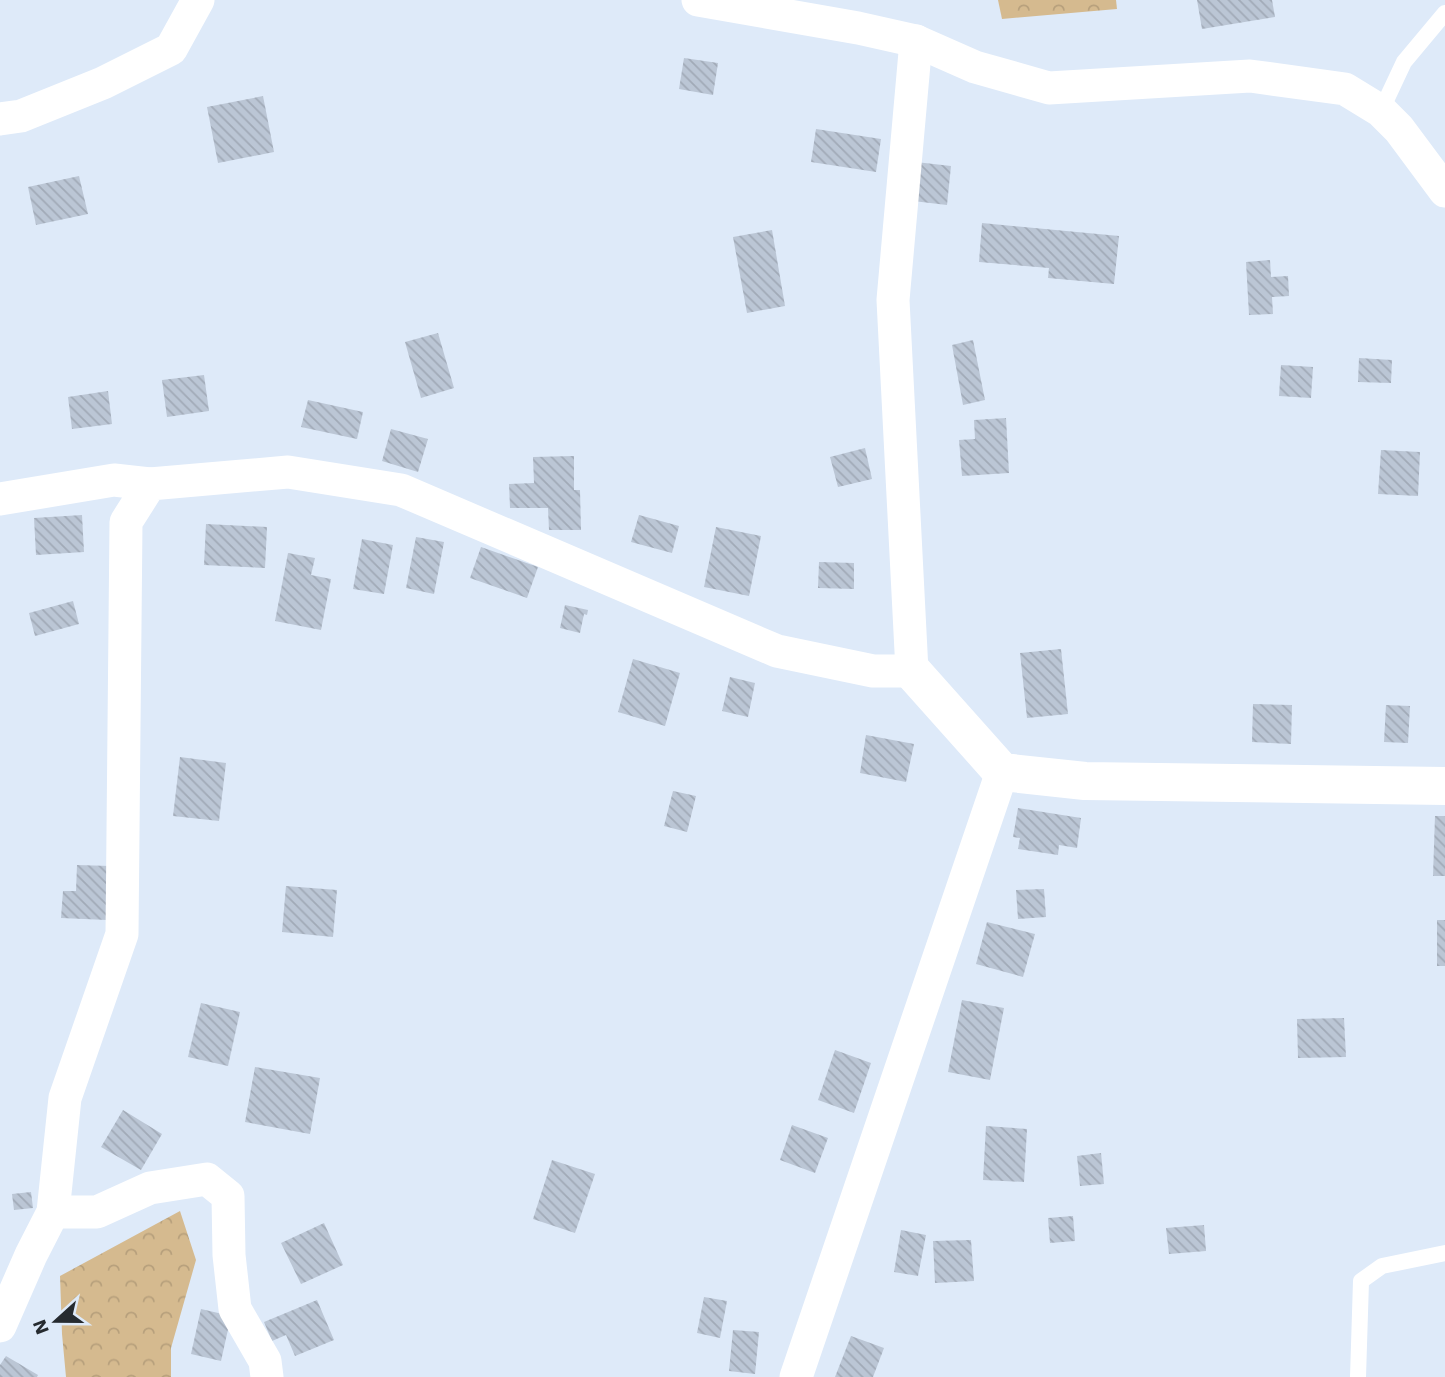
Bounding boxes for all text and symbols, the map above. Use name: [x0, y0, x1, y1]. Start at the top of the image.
north arrow: [21, 1286, 91, 1356]
text: N: [27, 1316, 54, 1338]

